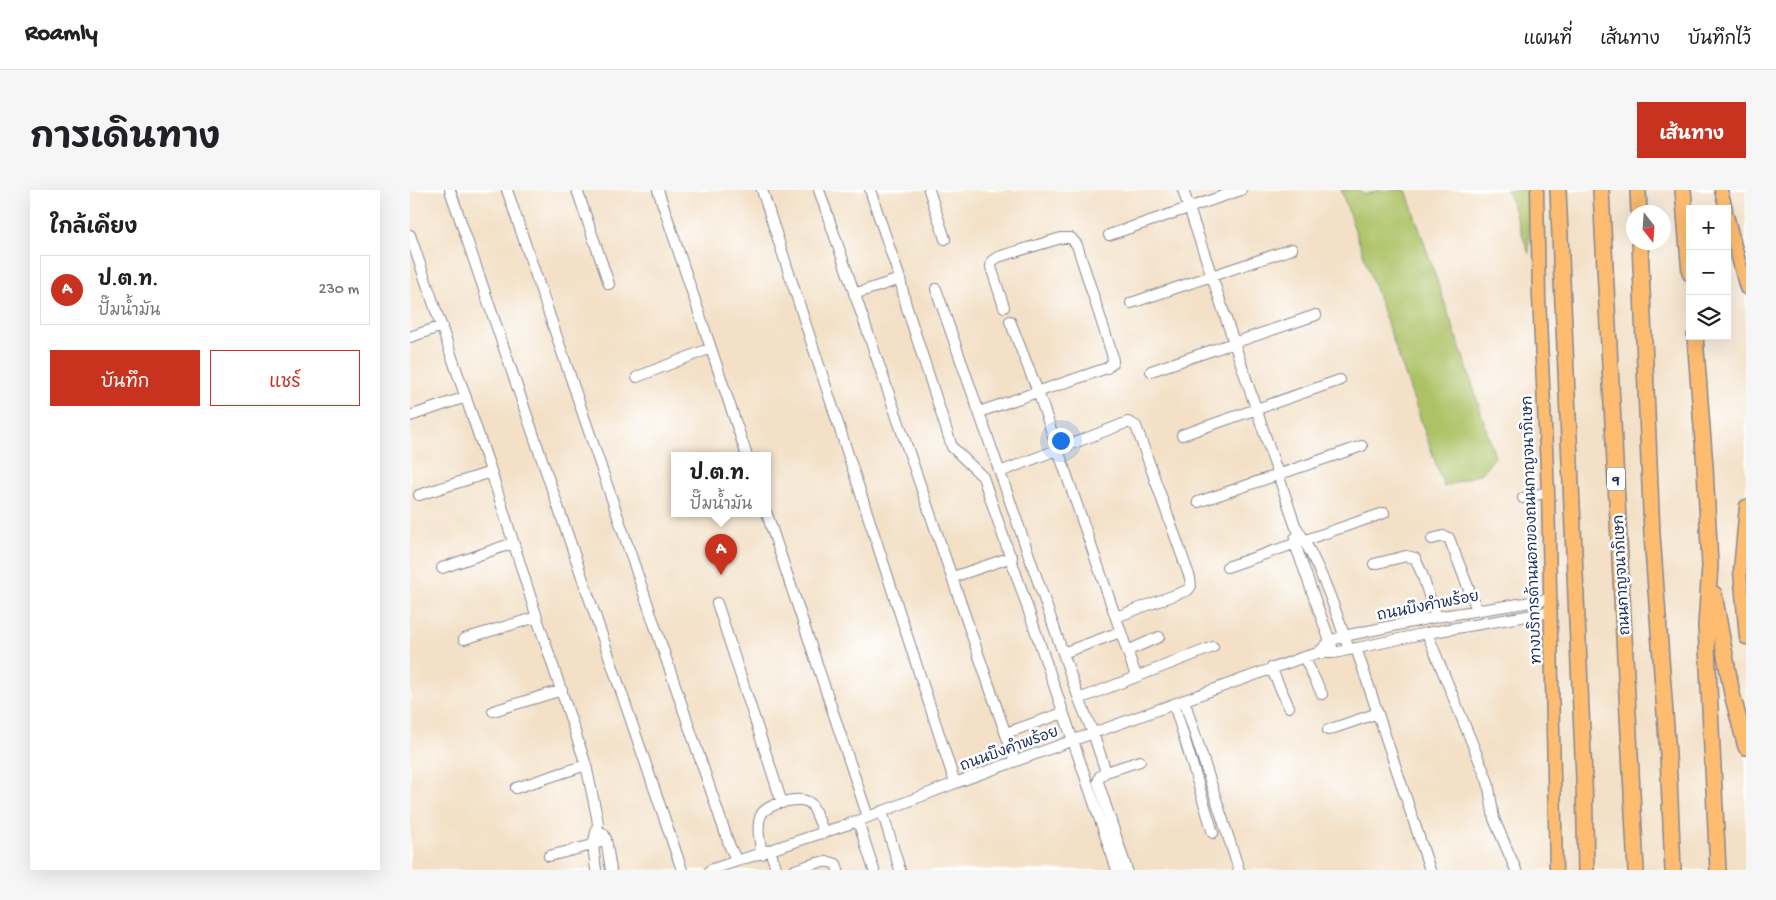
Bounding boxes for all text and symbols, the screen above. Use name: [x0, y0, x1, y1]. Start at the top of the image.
text: Roamly: [25, 20, 98, 49]
text: แผนที่: [1524, 30, 1572, 51]
text: เส้นทาง: [1600, 30, 1660, 51]
text: บันทึกไว้: [1688, 30, 1751, 51]
button: เส้นทาง: [1637, 102, 1746, 158]
text: การเดินทาง: [30, 120, 220, 161]
north arrow: [1626, 205, 1671, 250]
map controls: [1686, 205, 1731, 340]
button: +: [1686, 205, 1731, 250]
text: ใกล้เคียง: [50, 217, 137, 242]
button: −: [1686, 250, 1731, 295]
text: ป.ต.ท.: [98, 270, 158, 293]
text: A: [62, 281, 72, 300]
text: 230 m: [319, 281, 359, 300]
button: layers: [1686, 295, 1731, 340]
text: ปั๊มน้ำมัน: [98, 303, 160, 322]
button: บันทึก: [50, 350, 200, 406]
button: แชร์: [210, 350, 360, 406]
street label: ทางบริการด้านนอกของถนนกาญจนาภิเษก: [1516, 395, 1547, 665]
your location: [1048, 428, 1074, 454]
popup: [671, 452, 771, 517]
text: ป.ต.ท.: [690, 464, 750, 487]
road number: 9: [1607, 468, 1625, 490]
text: ปั๊มน้ำมัน: [690, 497, 752, 516]
street label: ถนนกาญจนาภิเษก: [1609, 514, 1635, 636]
pin: A: [705, 534, 737, 575]
street label: ถนนบึงคำพร้อย: [1375, 585, 1481, 626]
street label: ถนนบึงคำพร้อย: [957, 721, 1061, 776]

